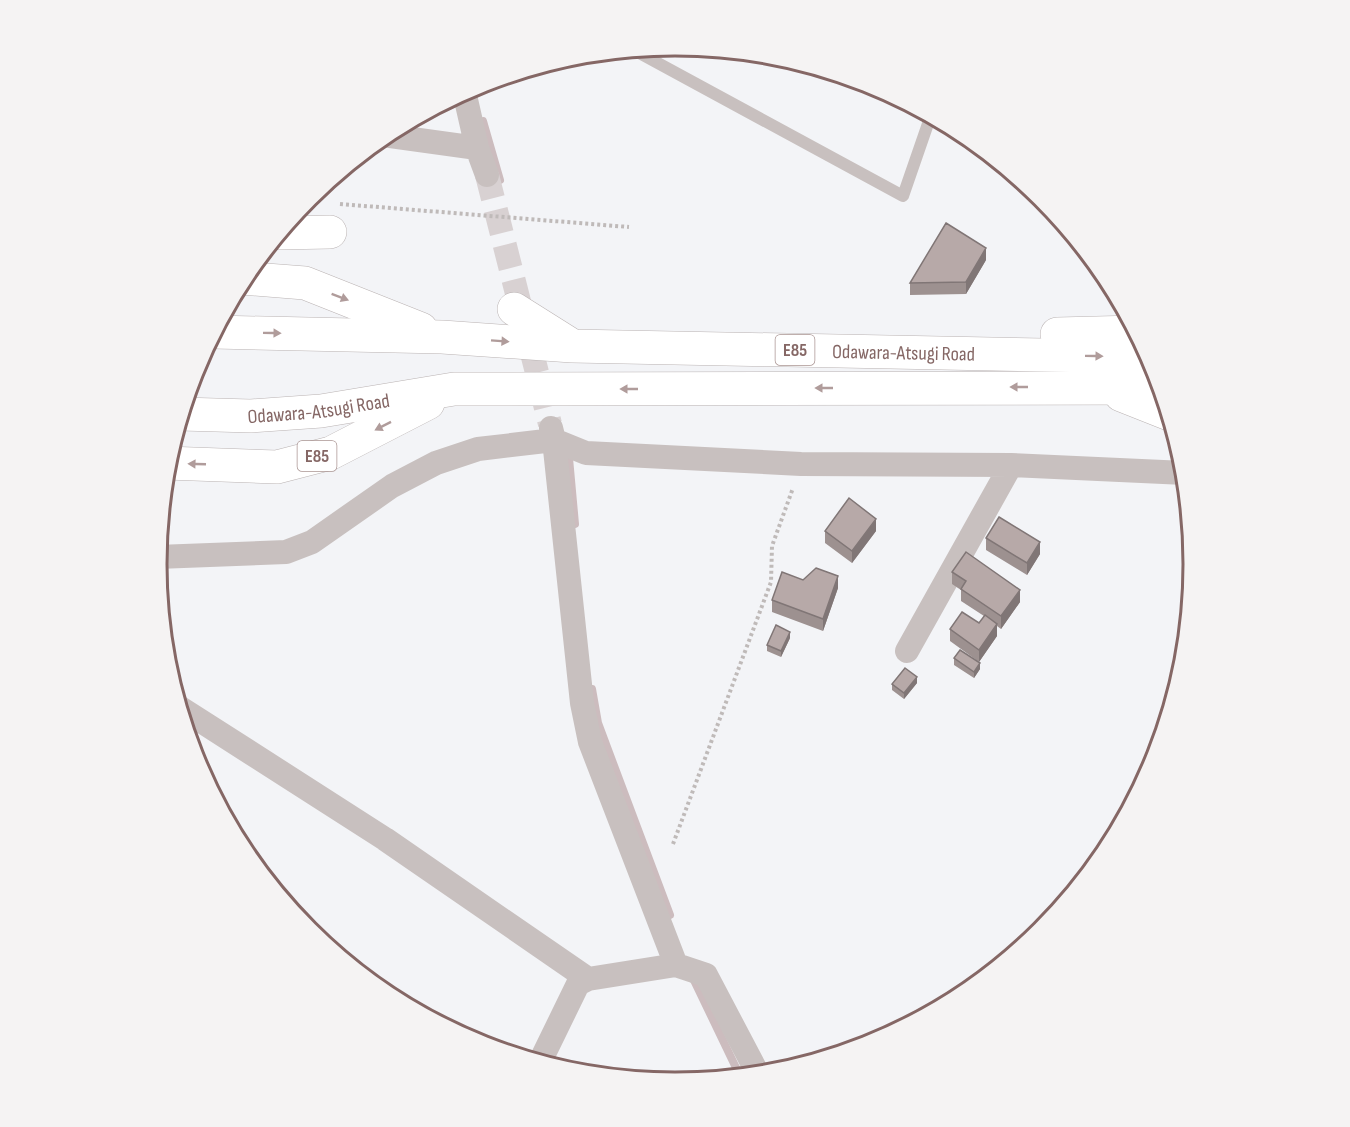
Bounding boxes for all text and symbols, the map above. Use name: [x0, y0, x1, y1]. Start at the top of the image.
one-way arrow: [331, 293, 349, 302]
one-way arrow: [263, 328, 282, 338]
road number: E85: [776, 335, 814, 365]
one-way arrow: [490, 336, 509, 346]
street label: Odawara-Atsugi Road: [832, 340, 975, 367]
one-way arrow: [1084, 351, 1103, 361]
one-way arrow: [1009, 382, 1028, 392]
one-way arrow: [814, 383, 833, 393]
one-way arrow: [619, 384, 638, 394]
street label: Odawara-Atsugi Road: [247, 389, 391, 429]
one-way arrow: [375, 421, 392, 431]
road number: E85: [298, 441, 336, 471]
one-way arrow: [187, 459, 206, 469]

